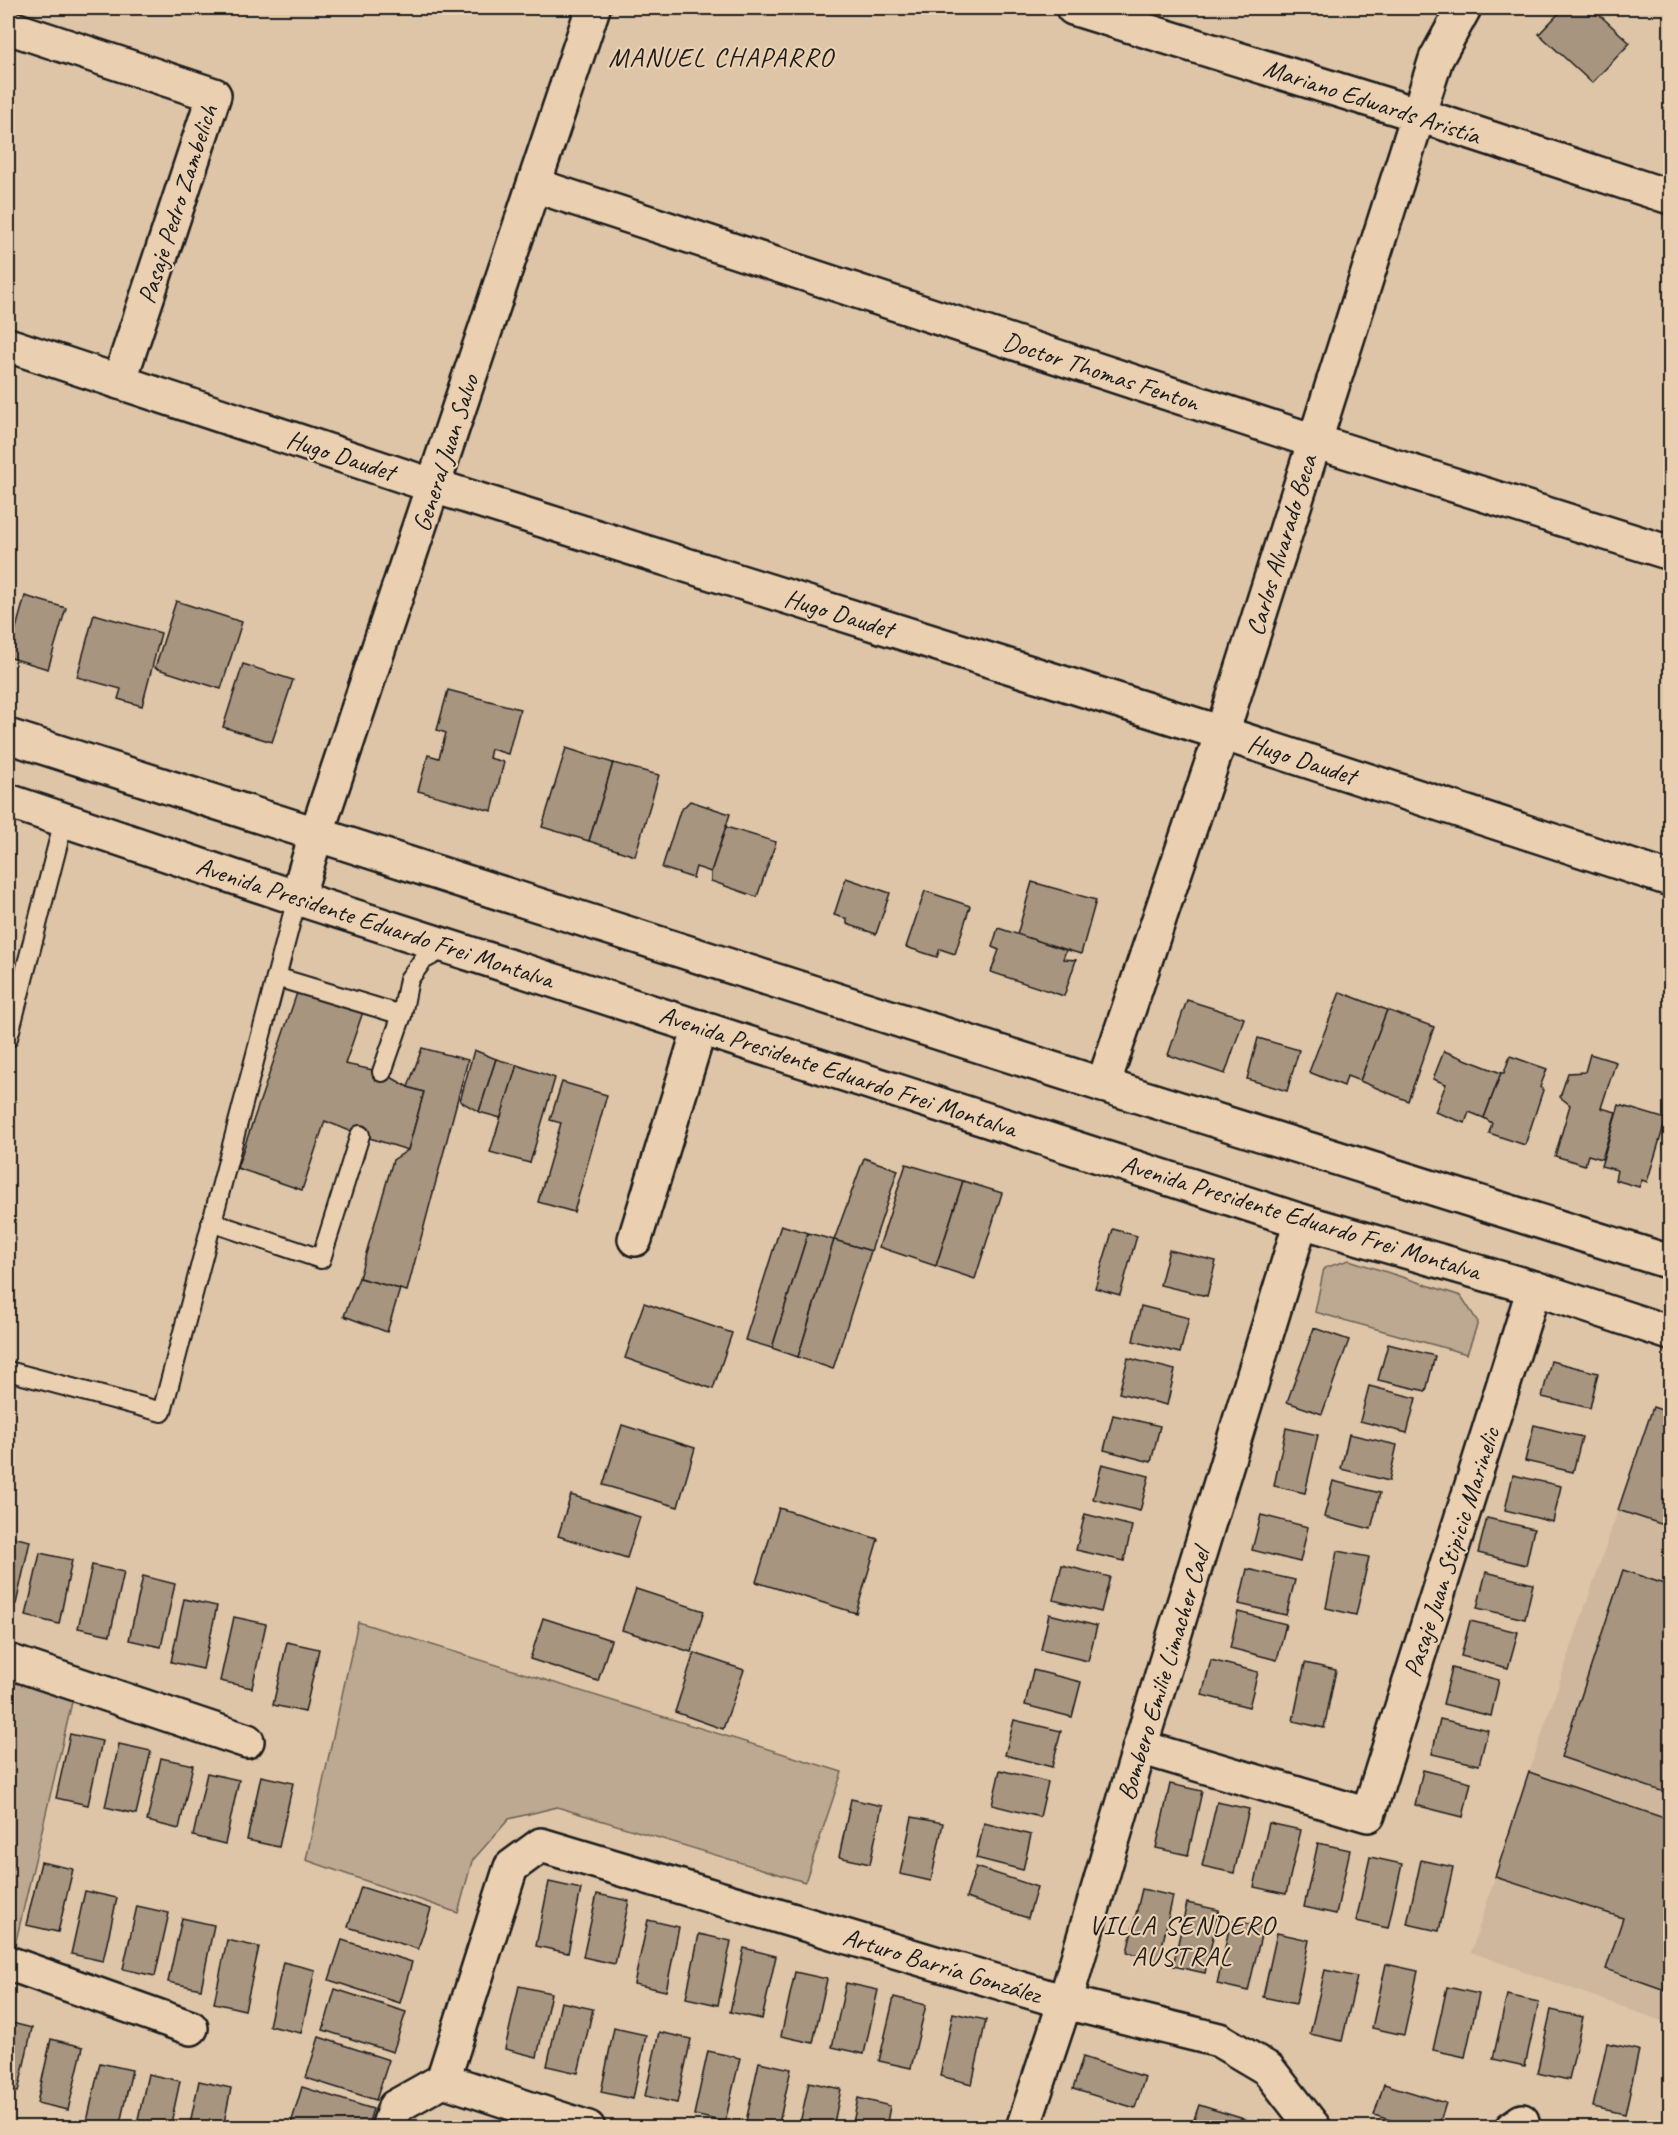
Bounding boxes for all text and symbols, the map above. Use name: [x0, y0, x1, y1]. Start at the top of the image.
district label: MANUEL CHAPARRO: [608, 40, 835, 74]
street label: Mariano Edwards Aristía: [1259, 51, 1486, 153]
street label: Pasaje Pedro Zambelich: [130, 99, 226, 308]
street label: Doctor Thomas Fenton: [999, 324, 1204, 419]
street label: General Juan Salvo: [405, 369, 487, 536]
street label: Hugo Daudet: [283, 423, 402, 489]
street label: Carlos Alvarado Beca: [1238, 449, 1325, 640]
street label: Hugo Daudet: [781, 581, 900, 647]
street label: Hugo Daudet: [1244, 727, 1363, 793]
street label: Avenida Presidente Eduardo Frei Montalva: [192, 849, 560, 997]
street label: Avenida Presidente Eduardo Frei Montalva: [655, 998, 1023, 1146]
street label: Avenida Presidente Eduardo Frei Montalva: [1117, 1147, 1486, 1289]
street label: Pasaje Juan Stipicic Marinelic: [1396, 1422, 1508, 1681]
street label: Bombero Emilie Limacher Cael: [1109, 1540, 1219, 1804]
district label: VILLA SENDERO AUSTRAL: [1088, 1908, 1277, 1973]
street label: Arturo Barría González: [839, 1920, 1047, 2012]

